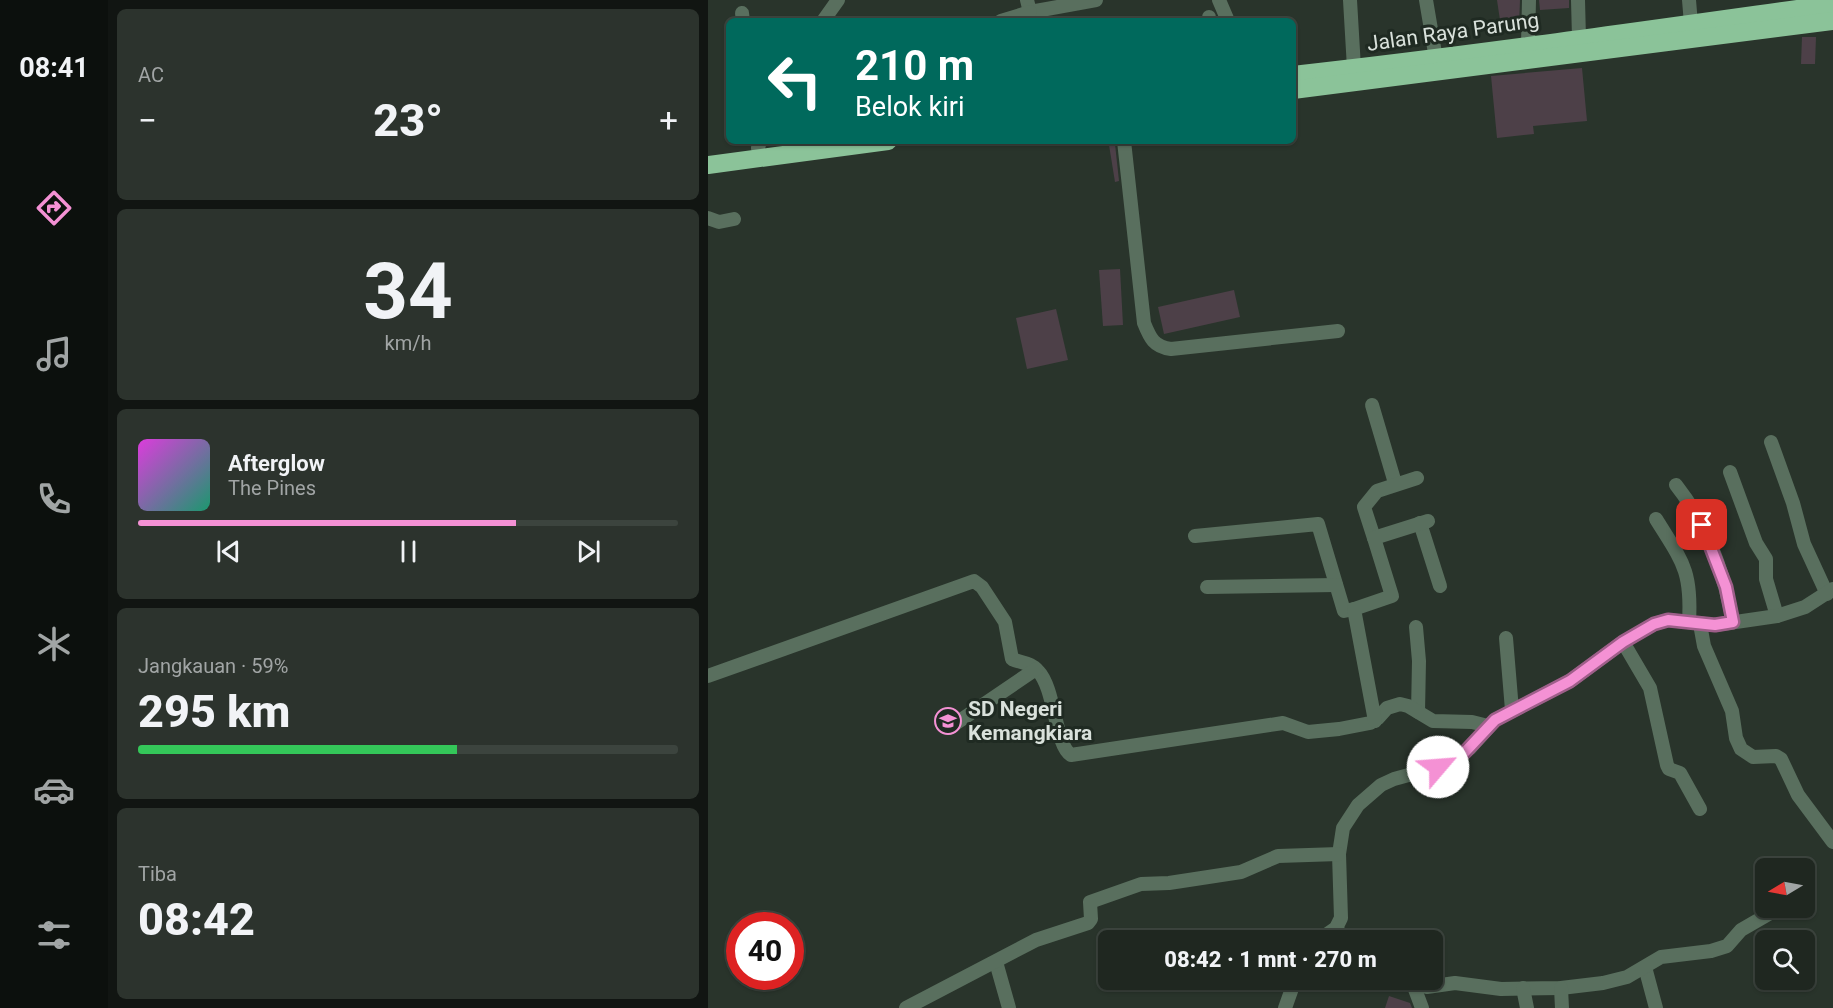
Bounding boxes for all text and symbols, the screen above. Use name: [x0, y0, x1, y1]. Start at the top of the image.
street label: Jalan Raya Parung: [1365, 8, 1541, 56]
text: 210 m: [855, 41, 974, 90]
icon: left: [756, 42, 834, 120]
text: 08:41: [19, 52, 89, 84]
text: AC: [138, 63, 164, 87]
text: Belok kiri: [855, 91, 964, 123]
text: 23°: [373, 94, 443, 147]
text: −: [138, 101, 157, 140]
text: +: [659, 101, 678, 140]
icon: directions: [33, 187, 75, 229]
text: 34: [363, 246, 453, 337]
text: km/h: [385, 331, 431, 355]
icon: music: [33, 333, 75, 375]
text: Afterglow: [228, 451, 325, 476]
text: The Pines: [228, 476, 316, 500]
icon: phone: [33, 478, 75, 520]
pin: [1676, 499, 1727, 550]
icon: arrive: [1685, 508, 1718, 541]
icon: previous: [212, 535, 245, 568]
icon: pause: [392, 535, 425, 568]
icon: next: [572, 535, 605, 568]
icon: climate: [33, 623, 75, 665]
text: Jangkauan · 59%: [138, 654, 288, 678]
text: 295 km: [138, 685, 290, 738]
place label: SD Negeri Kemangkiara: [968, 697, 1092, 745]
school or university icon: SD Negeri Kemangkiara: [933, 706, 963, 736]
position arrow: [1406, 735, 1470, 799]
icon: car: [33, 769, 75, 811]
north arrow: [1755, 858, 1815, 918]
map controls: [1755, 858, 1815, 990]
text: Tiba: [138, 862, 177, 886]
text: 08:42: [138, 893, 255, 946]
speed limit sign: 40: [726, 912, 804, 990]
icon: filters: [33, 914, 75, 956]
button: search: [1755, 930, 1815, 990]
text: 08:42 · 1 mnt · 270 m: [1164, 947, 1377, 972]

